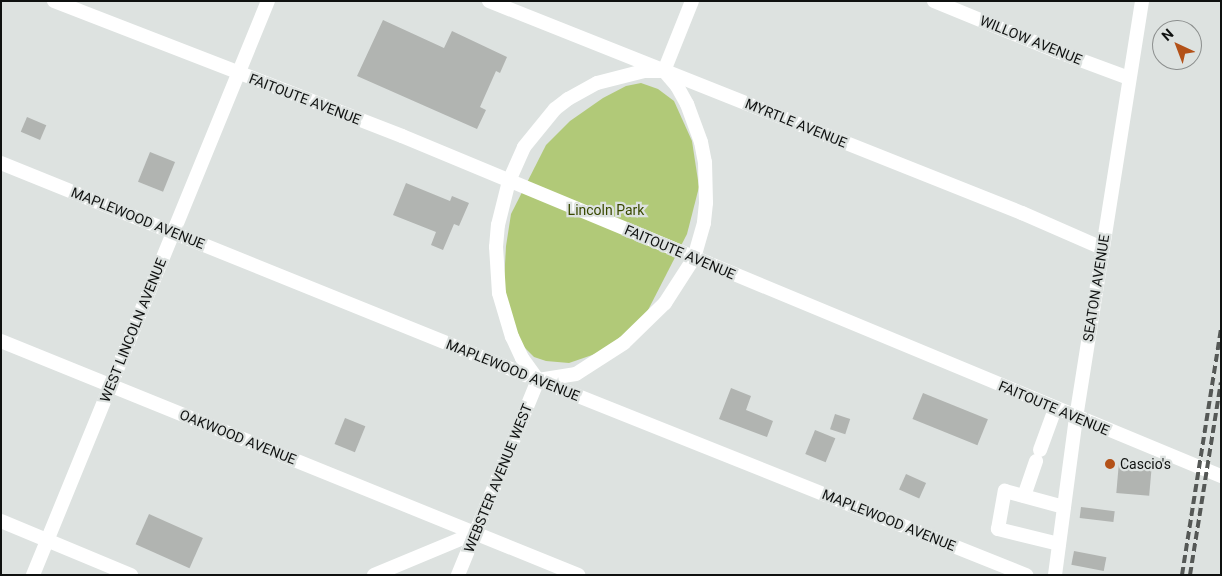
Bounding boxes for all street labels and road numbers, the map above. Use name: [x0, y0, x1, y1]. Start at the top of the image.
street label: WILLOW AVENUE: [977, 12, 1085, 68]
street label: FAITOUTE AVENUE: [247, 70, 363, 128]
street label: MYRTLE AVENUE: [743, 95, 849, 151]
street label: MAPLEWOOD AVENUE: [69, 184, 207, 252]
street label: FAITOUTE AVENUE: [622, 221, 738, 283]
street label: SEATON AVENUE: [1079, 233, 1113, 343]
street label: WEST LINCOLN AVENUE: [96, 255, 170, 405]
street label: MAPLEWOOD AVENUE: [444, 336, 582, 404]
street label: FAITOUTE AVENUE: [996, 377, 1112, 439]
street label: WEBSTER AVENUE WEST: [460, 401, 536, 555]
street label: OAKWOOD AVENUE: [177, 406, 299, 468]
street label: MAPLEWOOD AVENUE: [820, 486, 958, 554]

